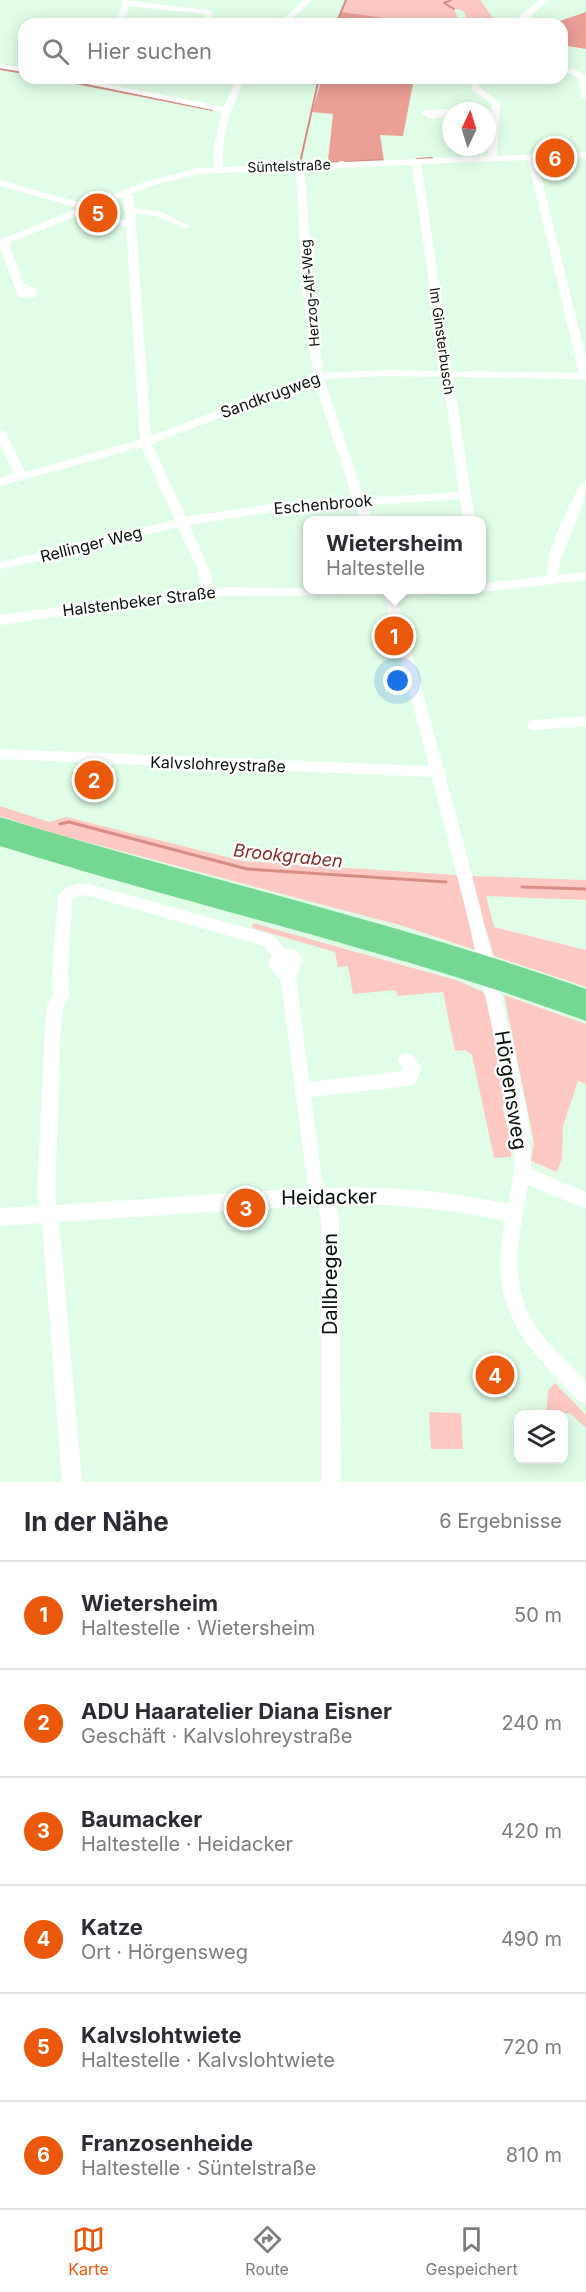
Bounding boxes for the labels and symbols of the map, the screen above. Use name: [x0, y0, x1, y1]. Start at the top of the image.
north arrow: [442, 102, 496, 156]
pin: 6: [536, 136, 574, 180]
street label: Süntelstraße: [247, 156, 331, 175]
pin: 5: [78, 190, 118, 236]
street label: Herzog-Alf-Weg: [296, 239, 323, 347]
street label: Im Ginsterbusch: [427, 286, 458, 396]
street label: Sandkrugweg: [217, 368, 323, 422]
street label: Eschenbrook: [273, 490, 373, 518]
street label: Rellinger Weg: [38, 522, 144, 566]
street label: Halstenbeker Straße: [61, 582, 217, 620]
pin: 1: [374, 614, 414, 658]
your location: [383, 666, 412, 695]
street label: Kalvslohreystraße: [150, 752, 286, 776]
pin: 2: [74, 758, 113, 802]
water label: Brookgraben: [232, 839, 344, 872]
street label: Hörgensweg: [490, 1029, 532, 1151]
street label: Heidacker: [281, 1184, 378, 1210]
pin: 3: [226, 1186, 266, 1230]
street label: Dallbregen: [318, 1233, 342, 1335]
pin: 4: [476, 1352, 514, 1398]

